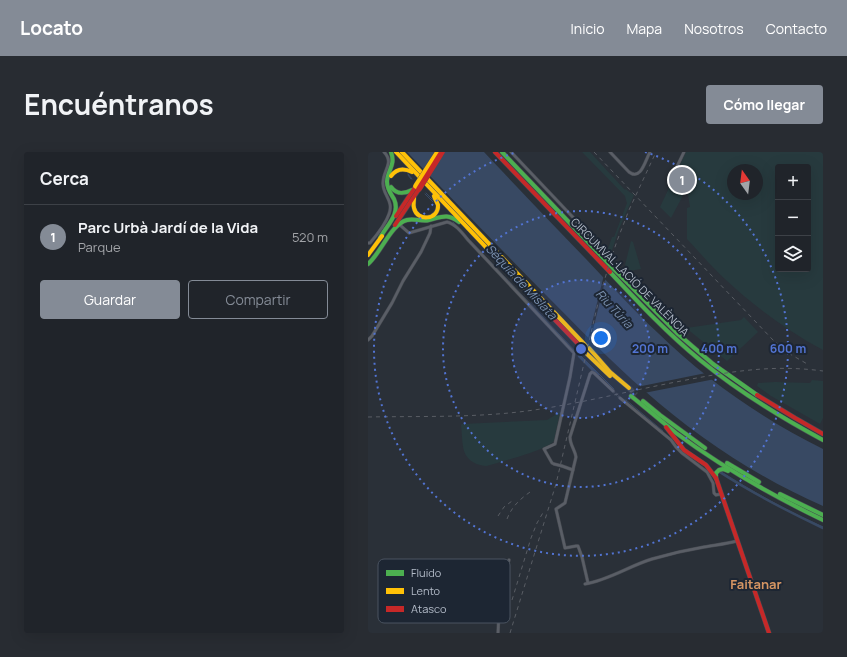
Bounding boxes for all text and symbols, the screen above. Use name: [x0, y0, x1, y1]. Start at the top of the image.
text: Locato: [20, 15, 83, 41]
text: Inicio: [571, 19, 605, 38]
text: Mapa: [627, 19, 662, 38]
text: Nosotros: [684, 19, 744, 38]
text: Contacto: [766, 19, 827, 38]
text: Encuéntranos: [24, 85, 214, 123]
button: Cómo llegar: [706, 85, 823, 124]
north arrow: [727, 164, 763, 200]
map controls: [775, 164, 811, 272]
button: +: [775, 164, 811, 200]
pin: 1: [669, 165, 695, 195]
text: Cerca: [40, 167, 89, 190]
button: −: [775, 200, 811, 236]
street label: CIRCUMVAL·LACIÓ DE VALÈNCIA: [568, 214, 693, 339]
text: Parc Urbà Jardí de la Vida: [78, 217, 258, 238]
text: 1: [50, 228, 56, 246]
text: 520 m: [292, 228, 328, 246]
button: layers: [775, 236, 811, 272]
text: Parque: [78, 238, 120, 256]
water label: Séquia de Mislata: [482, 240, 562, 324]
button: Guardar: [40, 280, 180, 319]
button: Compartir: [188, 280, 328, 319]
water label: Riu Túria: [592, 286, 638, 333]
your location: [591, 328, 611, 348]
text: 200 m: [632, 340, 668, 357]
text: 400 m: [701, 340, 737, 357]
text: 600 m: [770, 340, 806, 357]
centre of rings: [574, 342, 588, 356]
legend: [378, 559, 510, 623]
text: Fluido: [411, 565, 442, 580]
district label: Faitanar: [730, 575, 782, 593]
text: Lento: [411, 583, 441, 598]
text: Atasco: [411, 601, 447, 616]

